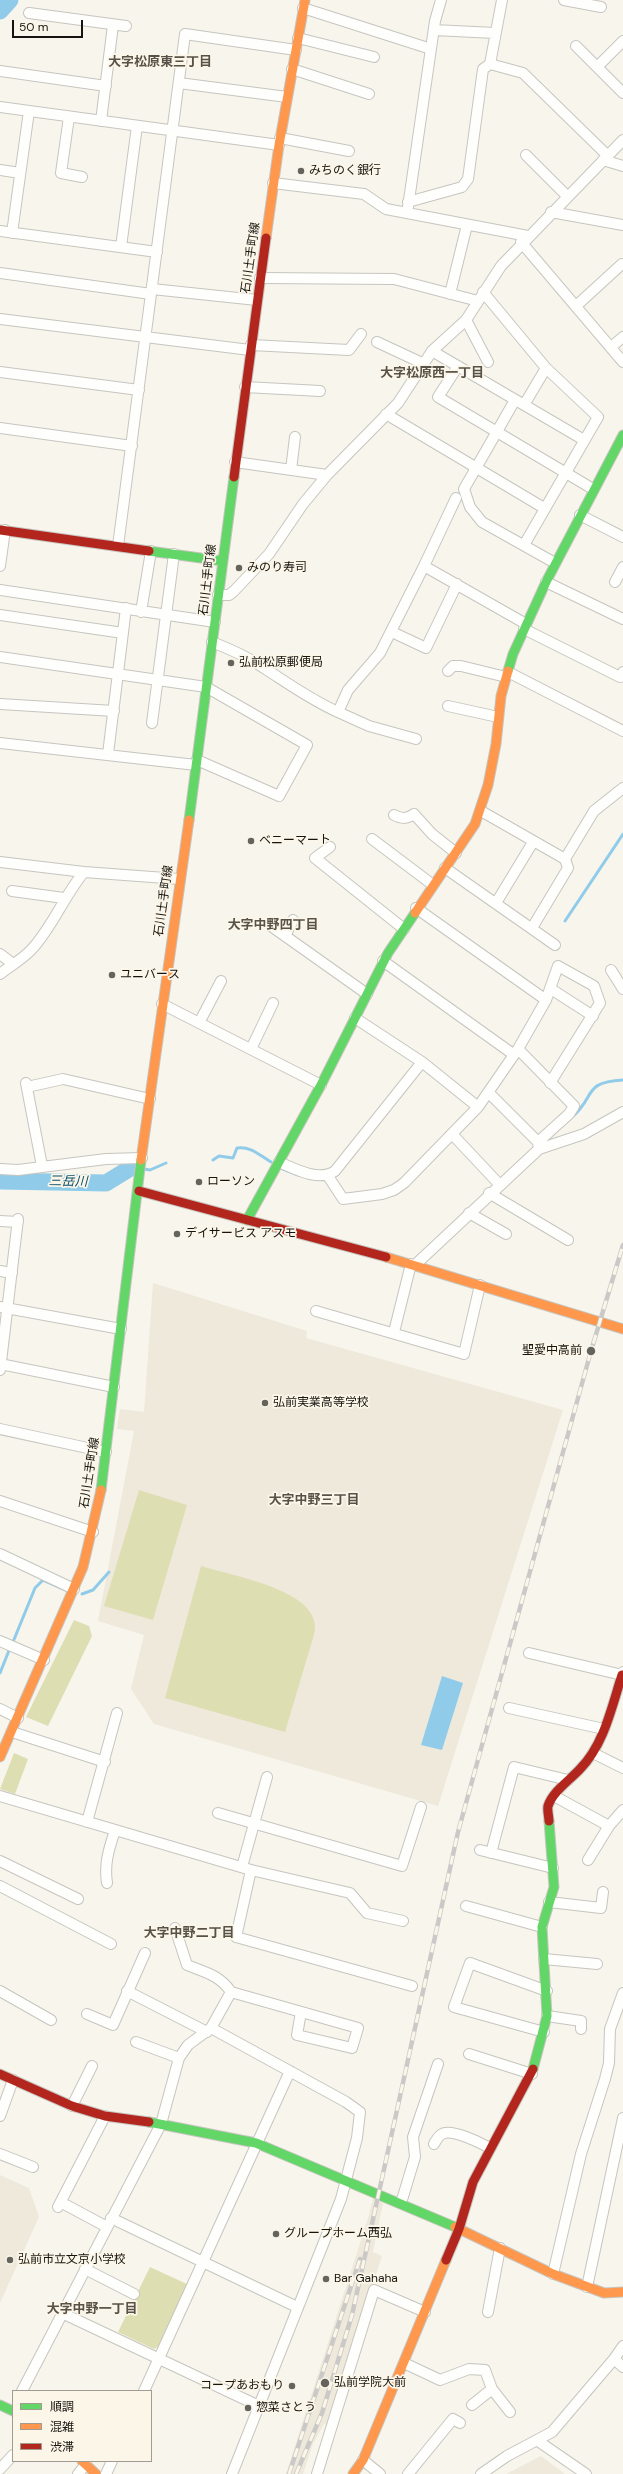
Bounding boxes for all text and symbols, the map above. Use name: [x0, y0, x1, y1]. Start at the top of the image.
scale bar: [14, 12, 85, 38]
text: 50 m: [19, 19, 48, 35]
district label: 大字松原東三丁目: [108, 55, 212, 71]
place label: みちのく銀行: [309, 164, 381, 178]
marker: みちのく銀行: [296, 166, 306, 176]
street label: 石川土手町線: [239, 221, 263, 295]
district label: 大字松原西一丁目: [380, 366, 484, 382]
street label: 石川土手町線: [196, 543, 220, 617]
place label: みのり寿司: [247, 561, 307, 575]
marker: みのり寿司: [234, 563, 244, 573]
place label: 弘前松原郵便局: [239, 656, 323, 670]
marker: 弘前松原郵便局: [226, 658, 236, 668]
place label: ベニーマート: [259, 834, 331, 848]
marker: ベニーマート: [246, 836, 256, 846]
street label: 石川土手町線: [152, 864, 176, 938]
district label: 大字中野四丁目: [228, 918, 318, 934]
place label: ユニバース: [120, 968, 180, 982]
marker: ユニバース: [107, 970, 117, 980]
water label: 三岳川: [48, 1174, 88, 1190]
place label: ローソン: [207, 1175, 255, 1189]
marker: ローソン: [194, 1177, 204, 1187]
place label: デイサービス アスモ: [185, 1227, 296, 1241]
marker: デイサービス アスモ: [172, 1229, 182, 1239]
place label: 聖愛中高前: [522, 1344, 582, 1358]
marker: 聖愛中高前: [585, 1345, 597, 1357]
place label: 弘前実業高等学校: [273, 1396, 369, 1410]
marker: 弘前実業高等学校: [260, 1398, 270, 1408]
street label: 石川土手町線: [77, 1436, 103, 1510]
district label: 大字中野三丁目: [269, 1493, 359, 1509]
district label: 大字中野二丁目: [144, 1926, 234, 1942]
place label: グループホーム西弘: [284, 2227, 392, 2241]
marker: グループホーム西弘: [271, 2229, 281, 2239]
place label: 弘前市立文京小学校: [18, 2253, 126, 2267]
marker: 弘前市立文京小学校: [5, 2255, 15, 2265]
place label: Bar Gahaha: [334, 2272, 398, 2286]
marker: Bar Gahaha: [321, 2274, 331, 2284]
district label: 大字中野一丁目: [47, 2302, 137, 2318]
place label: 弘前学院大前: [334, 2376, 406, 2390]
marker: 弘前学院大前: [319, 2377, 331, 2389]
place label: コープあおもり: [200, 2379, 284, 2393]
marker: コープあおもり: [287, 2381, 297, 2391]
legend: [12, 2390, 152, 2462]
text: 順調: [50, 2399, 74, 2415]
place label: 惣菜さとう: [256, 2401, 316, 2415]
marker: 惣菜さとう: [243, 2403, 253, 2413]
text: 混雑: [50, 2419, 74, 2435]
text: 渋滞: [50, 2439, 74, 2455]

